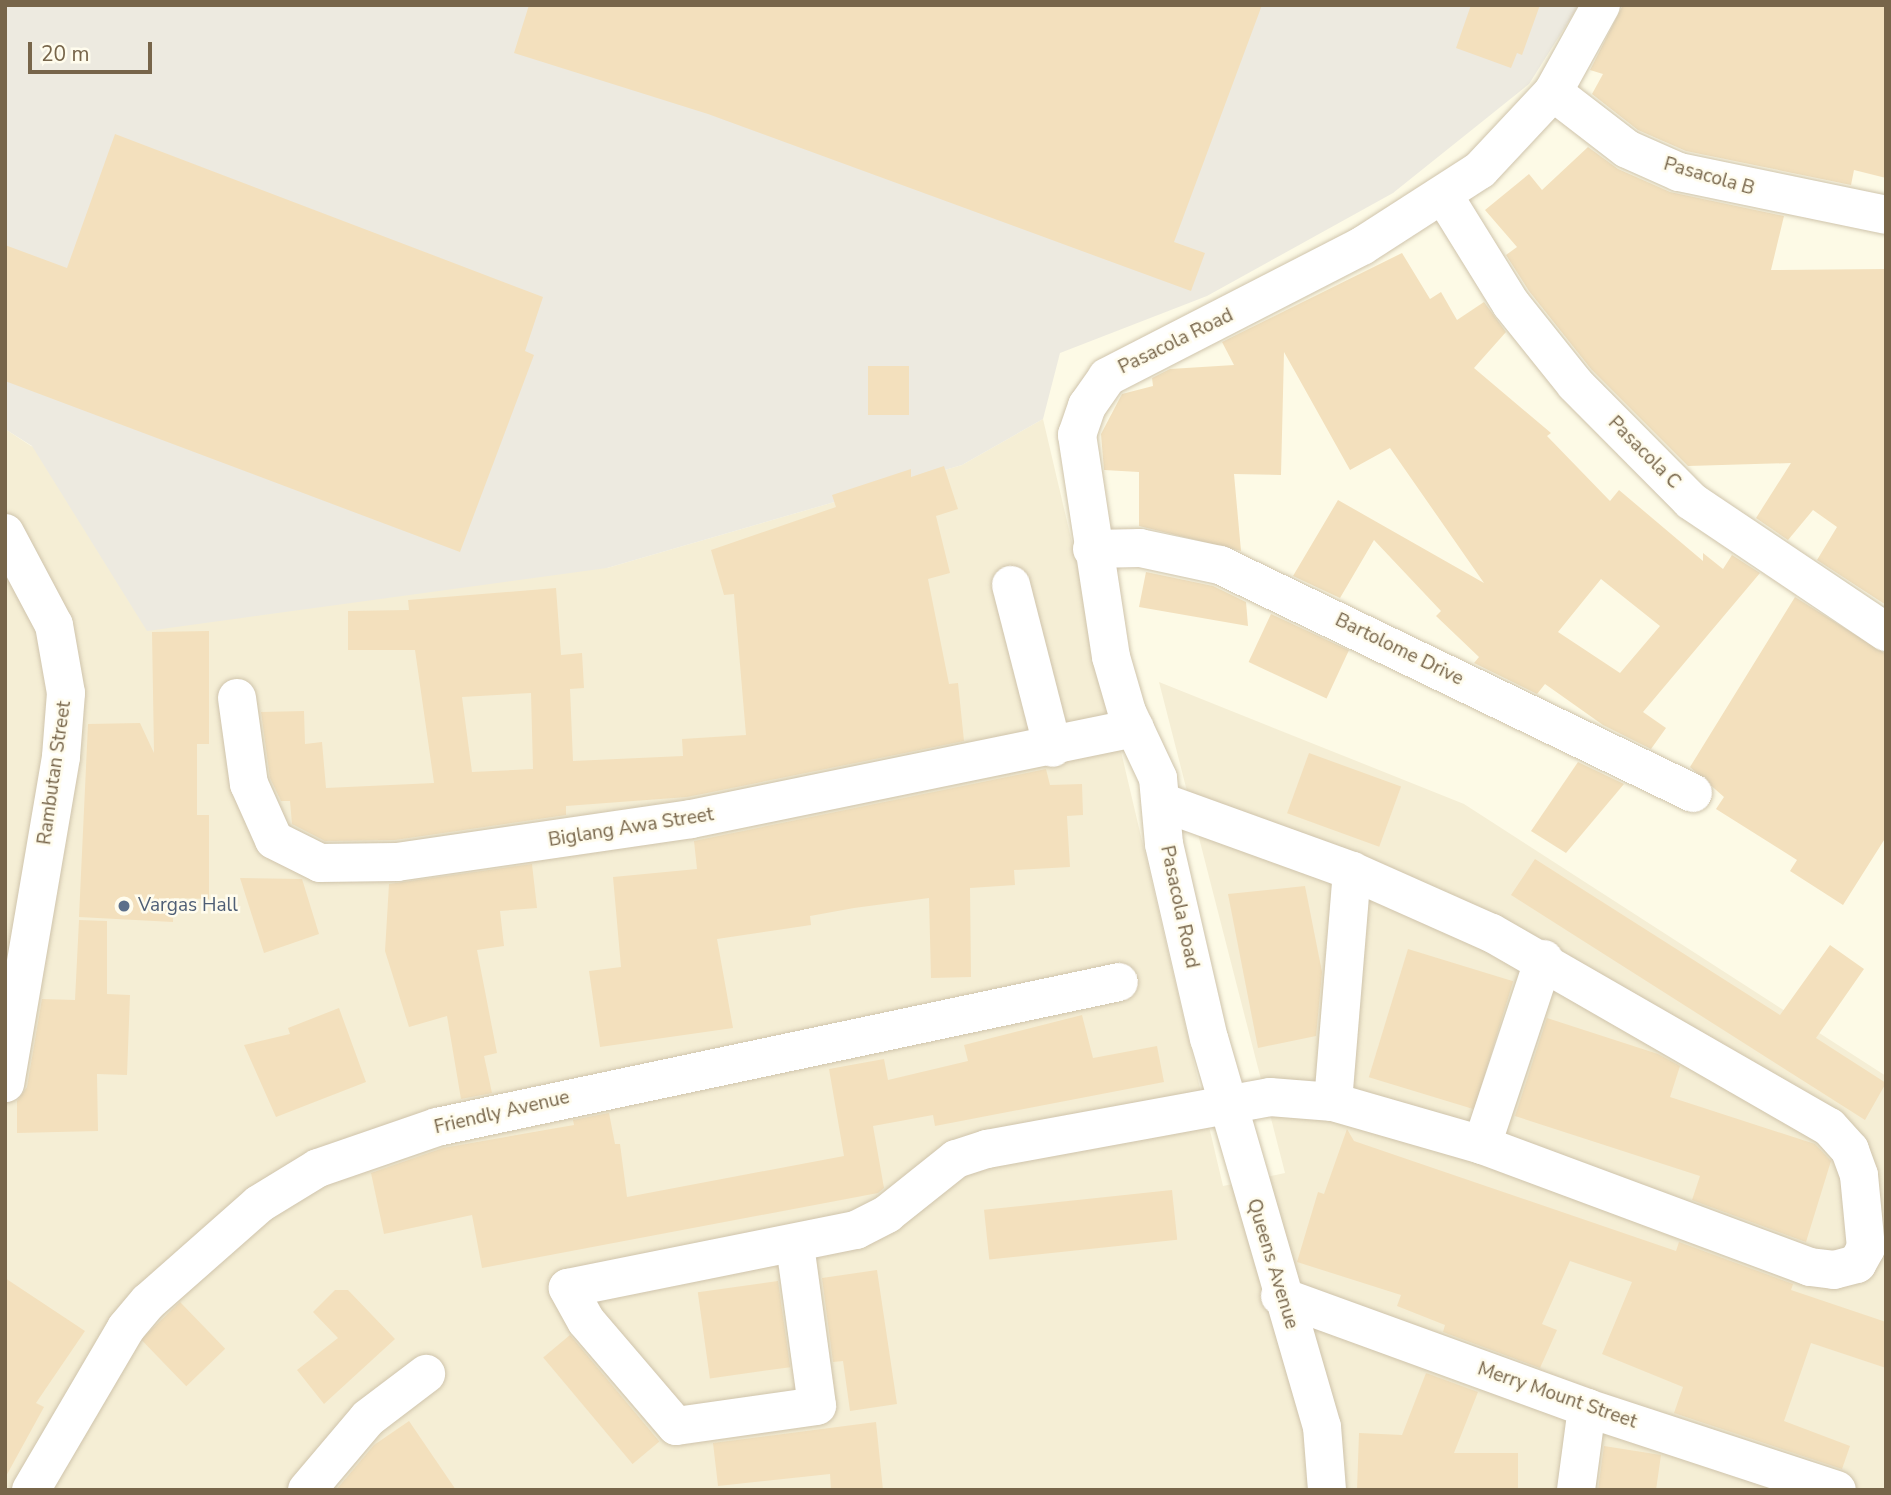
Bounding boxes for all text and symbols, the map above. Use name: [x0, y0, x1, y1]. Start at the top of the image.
scale bar: [32, 28, 156, 72]
text: 20 m: [41, 40, 90, 68]
street label: Pasacola B: [1661, 153, 1757, 201]
street label: Pasacola Road: [1115, 304, 1237, 380]
street label: Pasacola C: [1603, 412, 1685, 494]
street label: Bartolome Drive: [1331, 609, 1467, 691]
street label: Rambutan Street: [34, 700, 76, 846]
street label: Biglang Awa Street: [547, 804, 715, 852]
street label: Pasacola Road: [1155, 844, 1203, 970]
place label: Vargas Hall: [138, 895, 238, 917]
marker: Vargas Hall: [116, 898, 132, 914]
street label: Friendly Avenue: [432, 1086, 572, 1140]
street label: Queens Avenue: [1241, 1196, 1303, 1332]
street label: Merry Mount Street: [1474, 1358, 1640, 1434]

